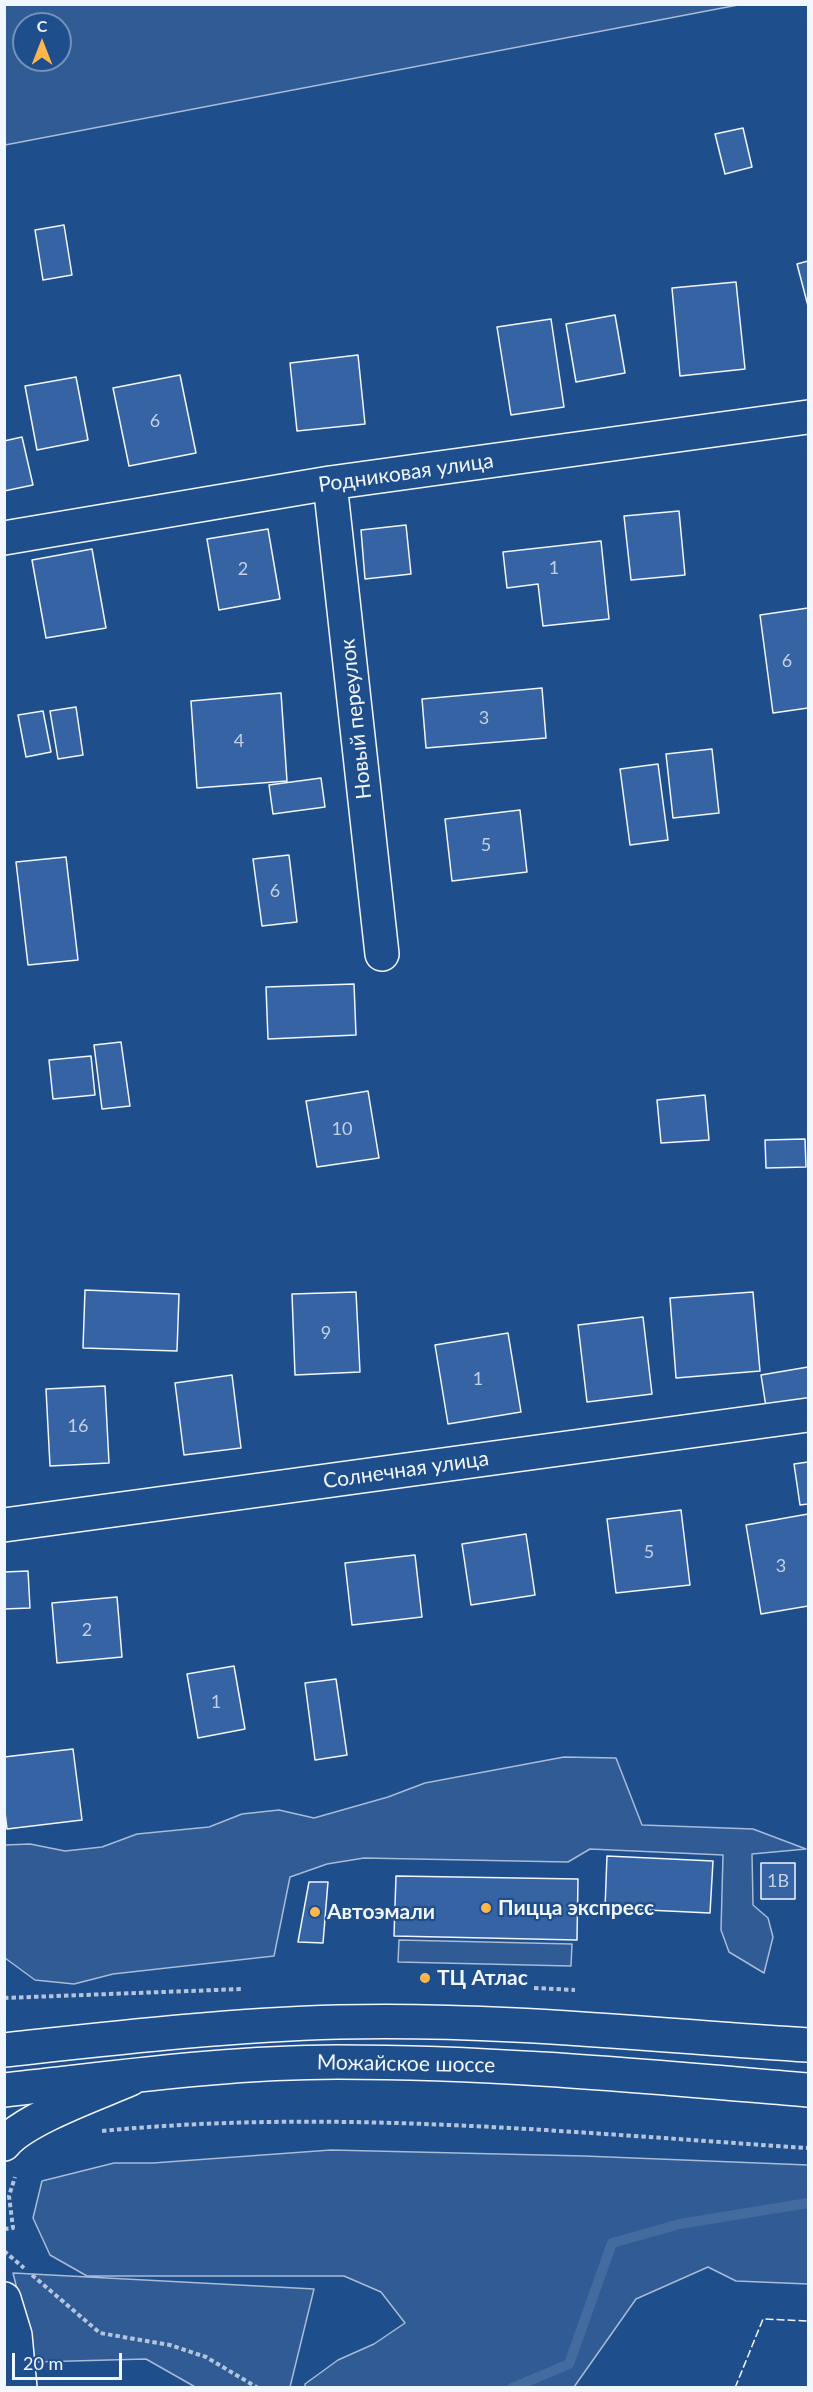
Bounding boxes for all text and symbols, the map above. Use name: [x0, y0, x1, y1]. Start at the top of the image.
north arrow: [12, 12, 72, 72]
text: С: [37, 16, 47, 35]
house number: 6: [150, 410, 160, 432]
street label: Родниковая улица: [317, 448, 495, 498]
house number: 1: [549, 557, 559, 579]
house number: 2: [238, 558, 248, 580]
street label: Новый переулок: [335, 638, 377, 800]
house number: 6: [782, 650, 792, 672]
house number: 3: [479, 707, 489, 729]
house number: 4: [234, 730, 244, 752]
house number: 5: [481, 834, 491, 856]
house number: 6: [270, 880, 280, 902]
house number: 10: [332, 1118, 352, 1140]
house number: 9: [321, 1322, 331, 1344]
house number: 1: [473, 1368, 483, 1390]
house number: 16: [68, 1415, 88, 1437]
street label: Солнечная улица: [322, 1446, 490, 1494]
house number: 5: [644, 1541, 654, 1563]
house number: 3: [776, 1555, 786, 1577]
house number: 2: [82, 1619, 92, 1641]
house number: 1: [211, 1691, 221, 1713]
house number: 1В: [767, 1870, 789, 1892]
place label: Пицца экспресс: [498, 1895, 654, 1921]
place label: Автоэмали: [327, 1899, 435, 1925]
marker: Пицца экспресс: [479, 1901, 493, 1915]
marker: Автоэмали: [308, 1905, 322, 1919]
place label: ТЦ Атлас: [437, 1965, 528, 1991]
marker: ТЦ Атлас: [418, 1971, 432, 1985]
street label: Можайское шоссе: [317, 2050, 495, 2078]
scale bar: [15, 2341, 124, 2379]
text: 20 m: [23, 2352, 63, 2374]

